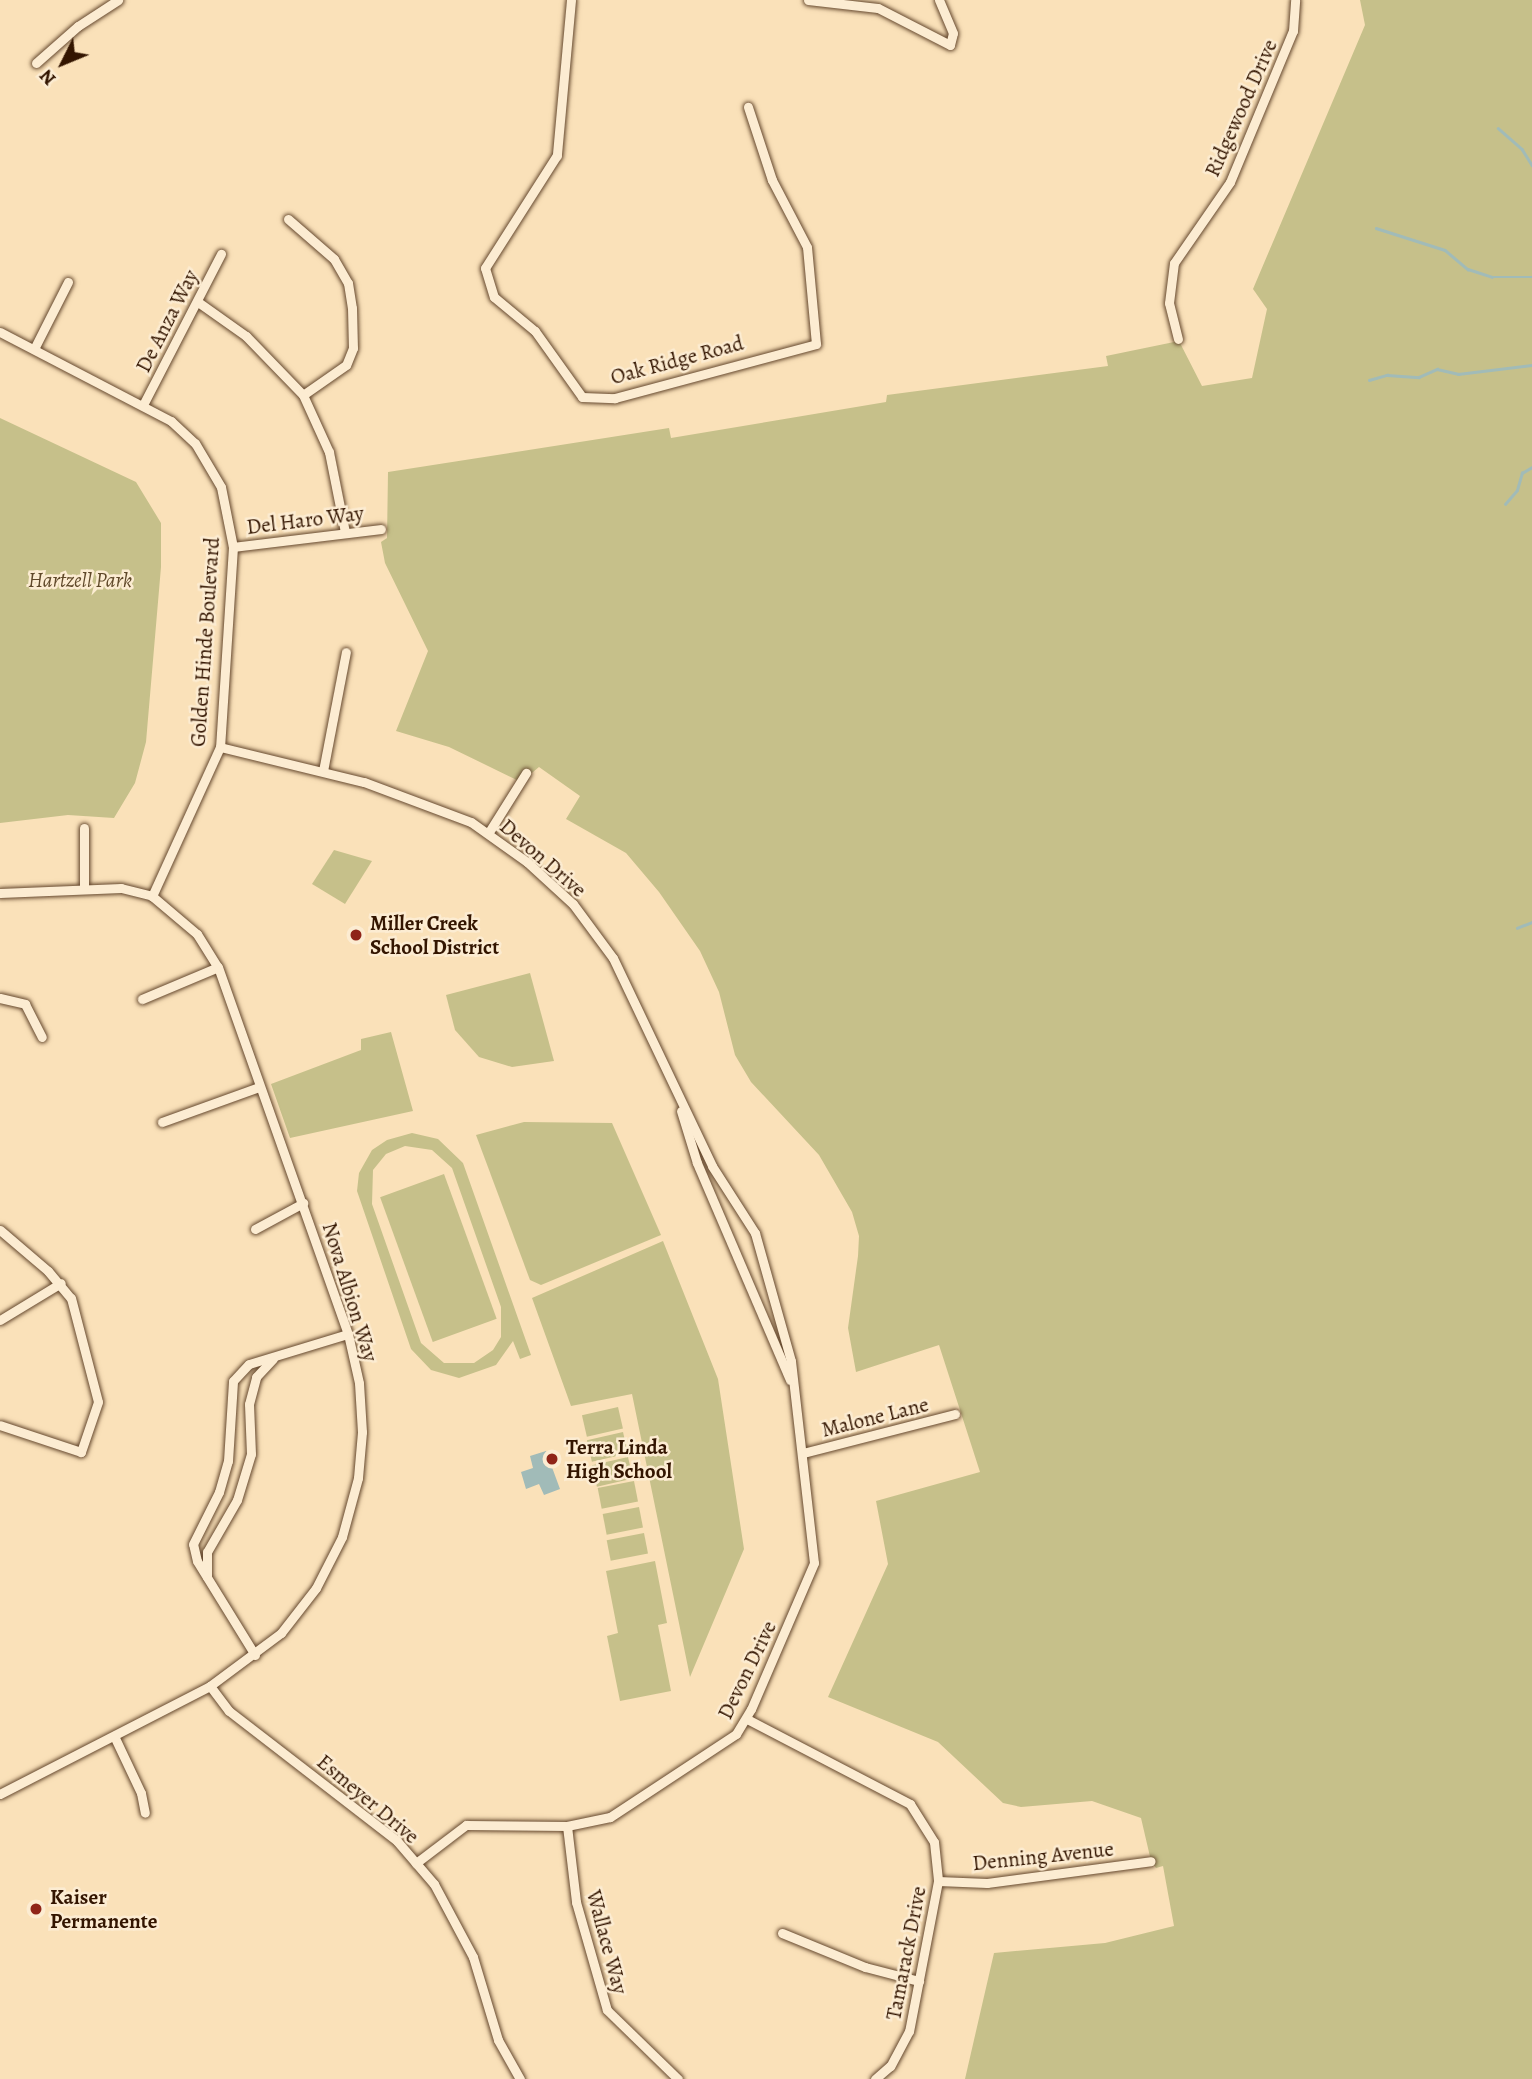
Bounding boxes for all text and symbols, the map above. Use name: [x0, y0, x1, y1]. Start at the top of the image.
north arrow: [28, 28, 98, 98]
street label: Ridgewood Drive: [1199, 35, 1283, 181]
text: N: [33, 63, 62, 91]
street label: De Anza Way: [130, 265, 204, 377]
street label: Oak Ridge Road: [608, 330, 746, 390]
street label: Del Haro Way: [245, 500, 365, 540]
street label: Golden Hinde Boulevard: [185, 536, 225, 748]
park label: Hartzell Park: [28, 567, 132, 593]
street label: Devon Drive: [495, 814, 591, 902]
place label: Miller Creek School District: [370, 910, 499, 960]
marker: Miller Creek School District: [348, 927, 364, 943]
street label: Nova Albion Way: [317, 1219, 383, 1365]
street label: Malone Lane: [819, 1392, 931, 1442]
place label: Terra Linda High School: [566, 1434, 672, 1484]
marker: Terra Linda High School: [544, 1451, 560, 1467]
street label: Devon Drive: [712, 1617, 782, 1723]
street label: Esmeyer Drive: [312, 1749, 424, 1849]
street label: Denning Avenue: [971, 1836, 1115, 1876]
place label: Kaiser Permanente: [50, 1884, 157, 1934]
street label: Tamarack Drive: [881, 1884, 931, 2022]
street label: Wallace Way: [581, 1887, 633, 1997]
marker: Kaiser Permanente: [28, 1901, 44, 1917]

